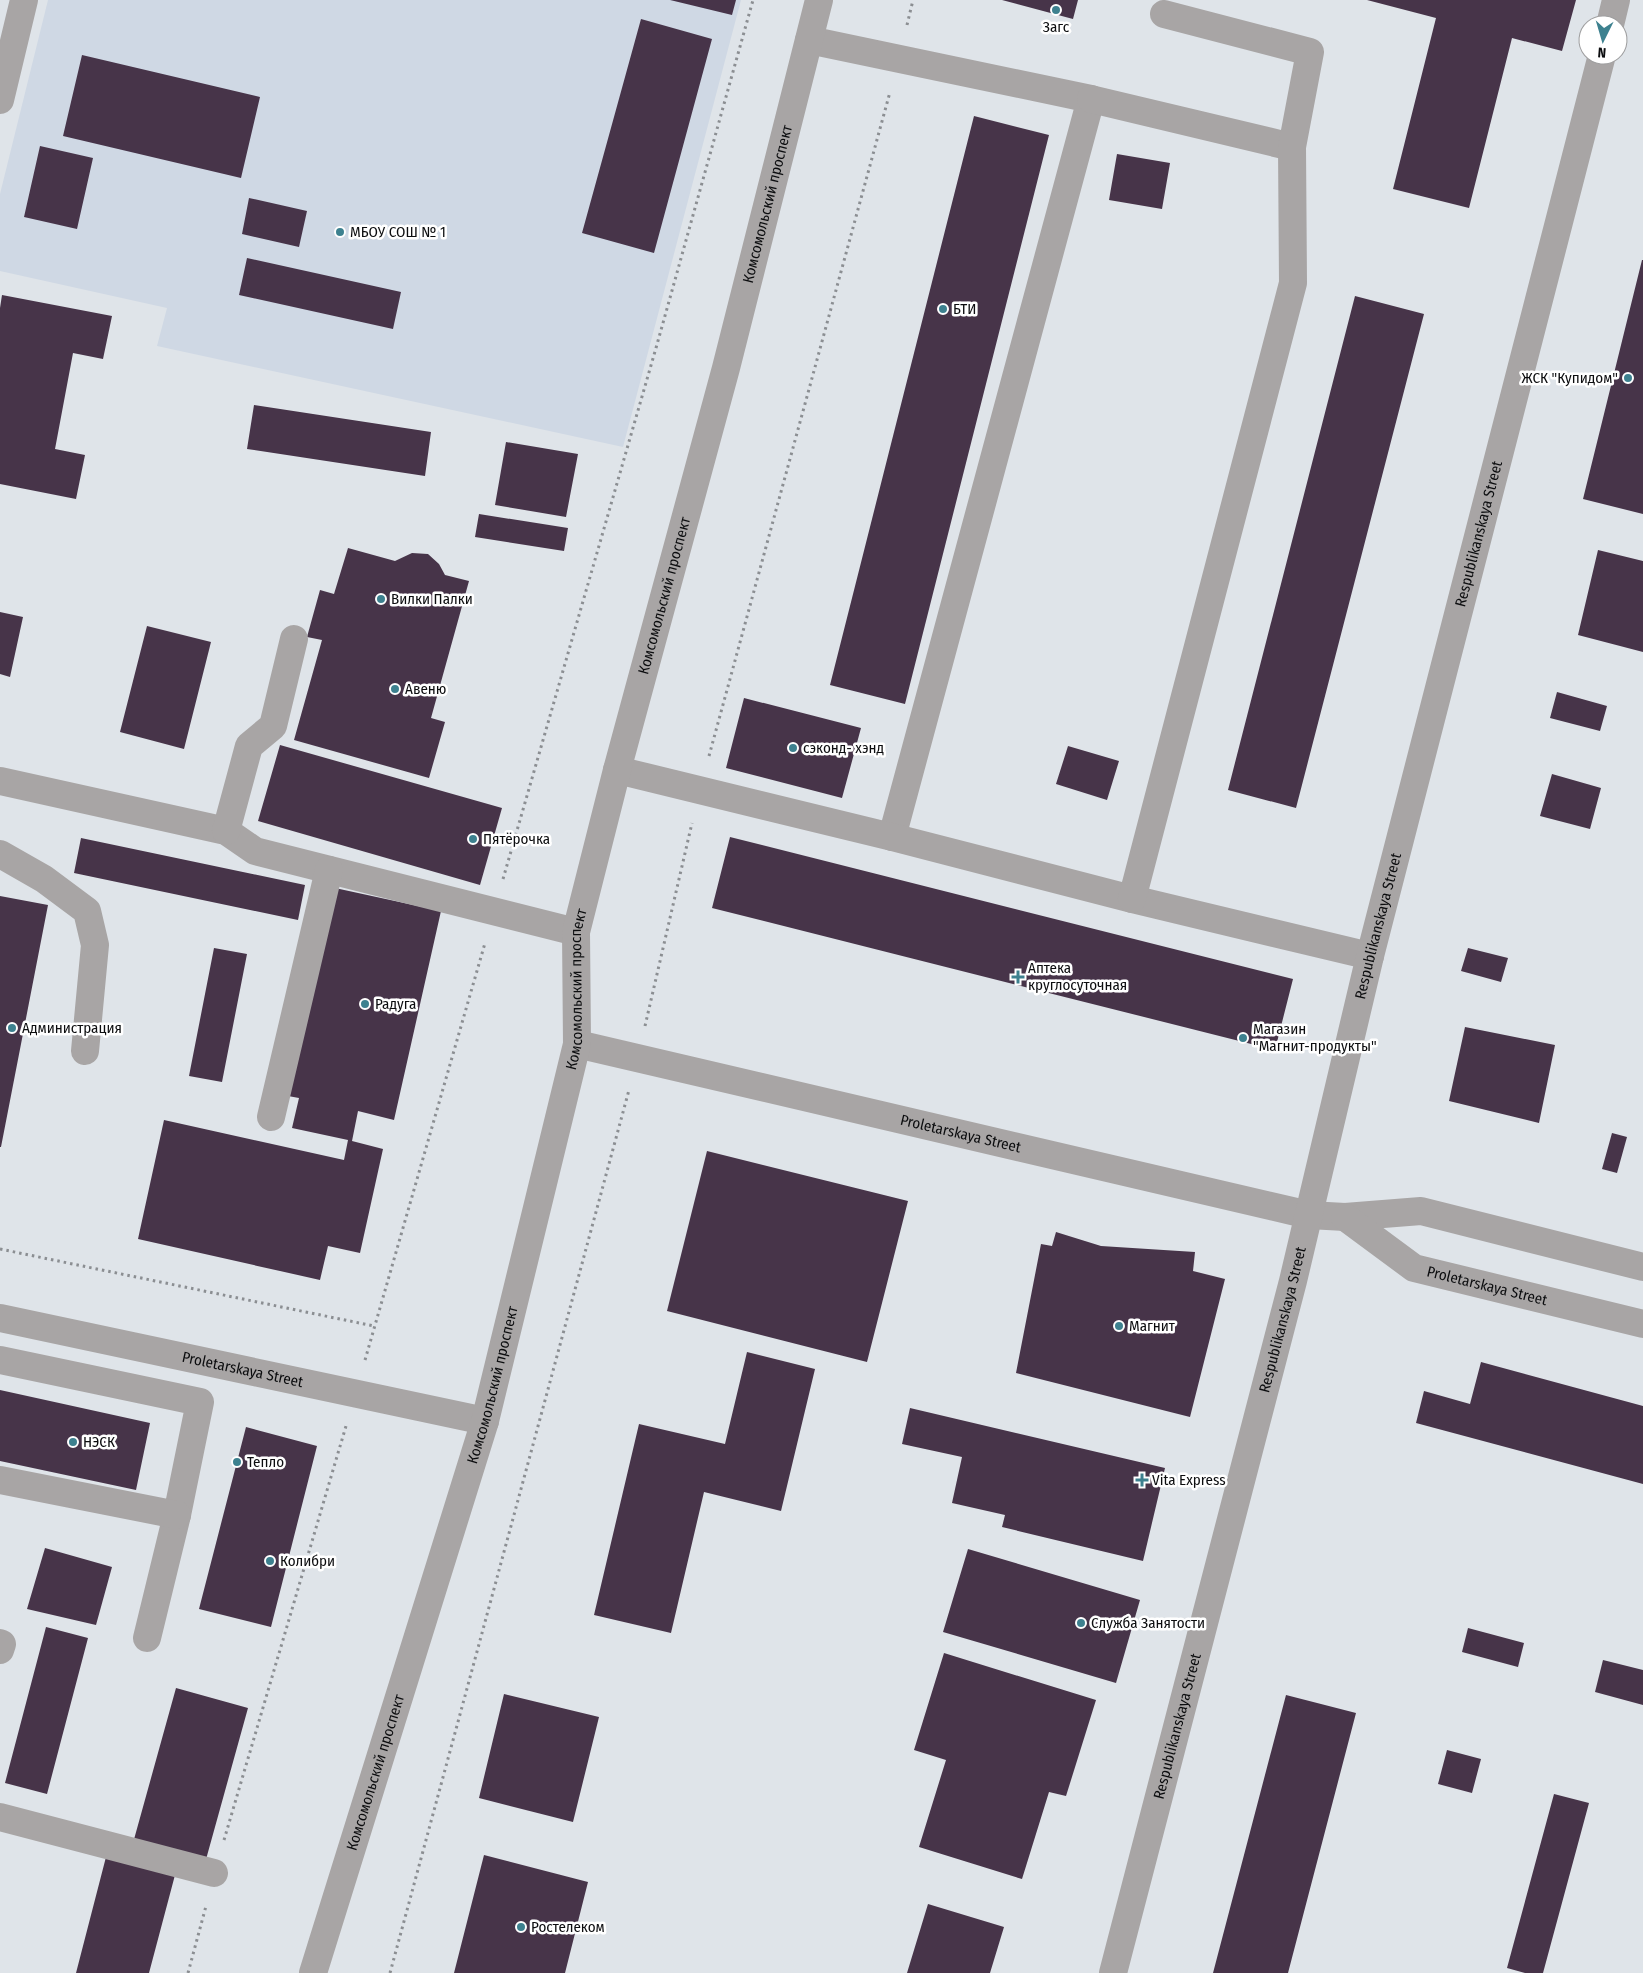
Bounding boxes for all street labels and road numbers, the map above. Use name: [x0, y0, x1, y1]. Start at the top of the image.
street label: Комсомольский проспект: [739, 122, 796, 285]
street label: Respublikanskaya Street: [1451, 459, 1506, 609]
street label: Комсомольский проспект: [634, 514, 694, 676]
street label: Respublikanskaya Street: [1351, 851, 1405, 1001]
street label: Комсомольский проспект: [562, 906, 591, 1072]
street label: Proletarskaya Street: [899, 1111, 1023, 1156]
street label: Respublikanskaya Street: [1255, 1245, 1310, 1395]
street label: Proletarskaya Street: [1425, 1262, 1549, 1309]
street label: Комсомольский проспект: [463, 1303, 522, 1466]
street label: Proletarskaya Street: [180, 1348, 305, 1391]
street label: Respublikanskaya Street: [1150, 1651, 1205, 1801]
street label: Комсомольский проспект: [343, 1691, 408, 1853]

